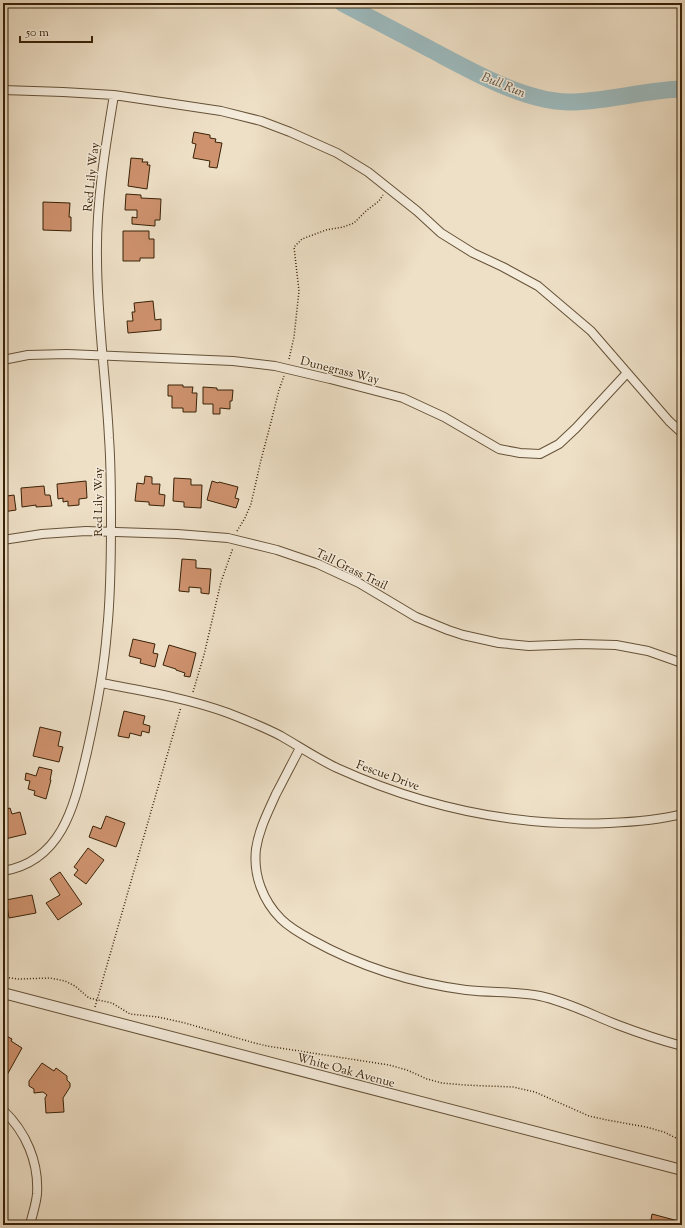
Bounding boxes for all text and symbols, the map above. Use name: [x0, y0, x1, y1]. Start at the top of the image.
scale bar: [20, 18, 92, 44]
text: 50 m: [25, 24, 49, 42]
water label: Bull Run: [479, 69, 528, 103]
street label: Red Lily Way: [79, 142, 105, 213]
street label: Dunegrass Way: [298, 352, 381, 389]
street label: Red Lily Way: [90, 467, 108, 537]
street label: Tall Grass Trail: [312, 545, 391, 595]
street label: Fescue Drive: [354, 756, 422, 796]
street label: White Oak Avenue: [295, 1049, 397, 1093]

